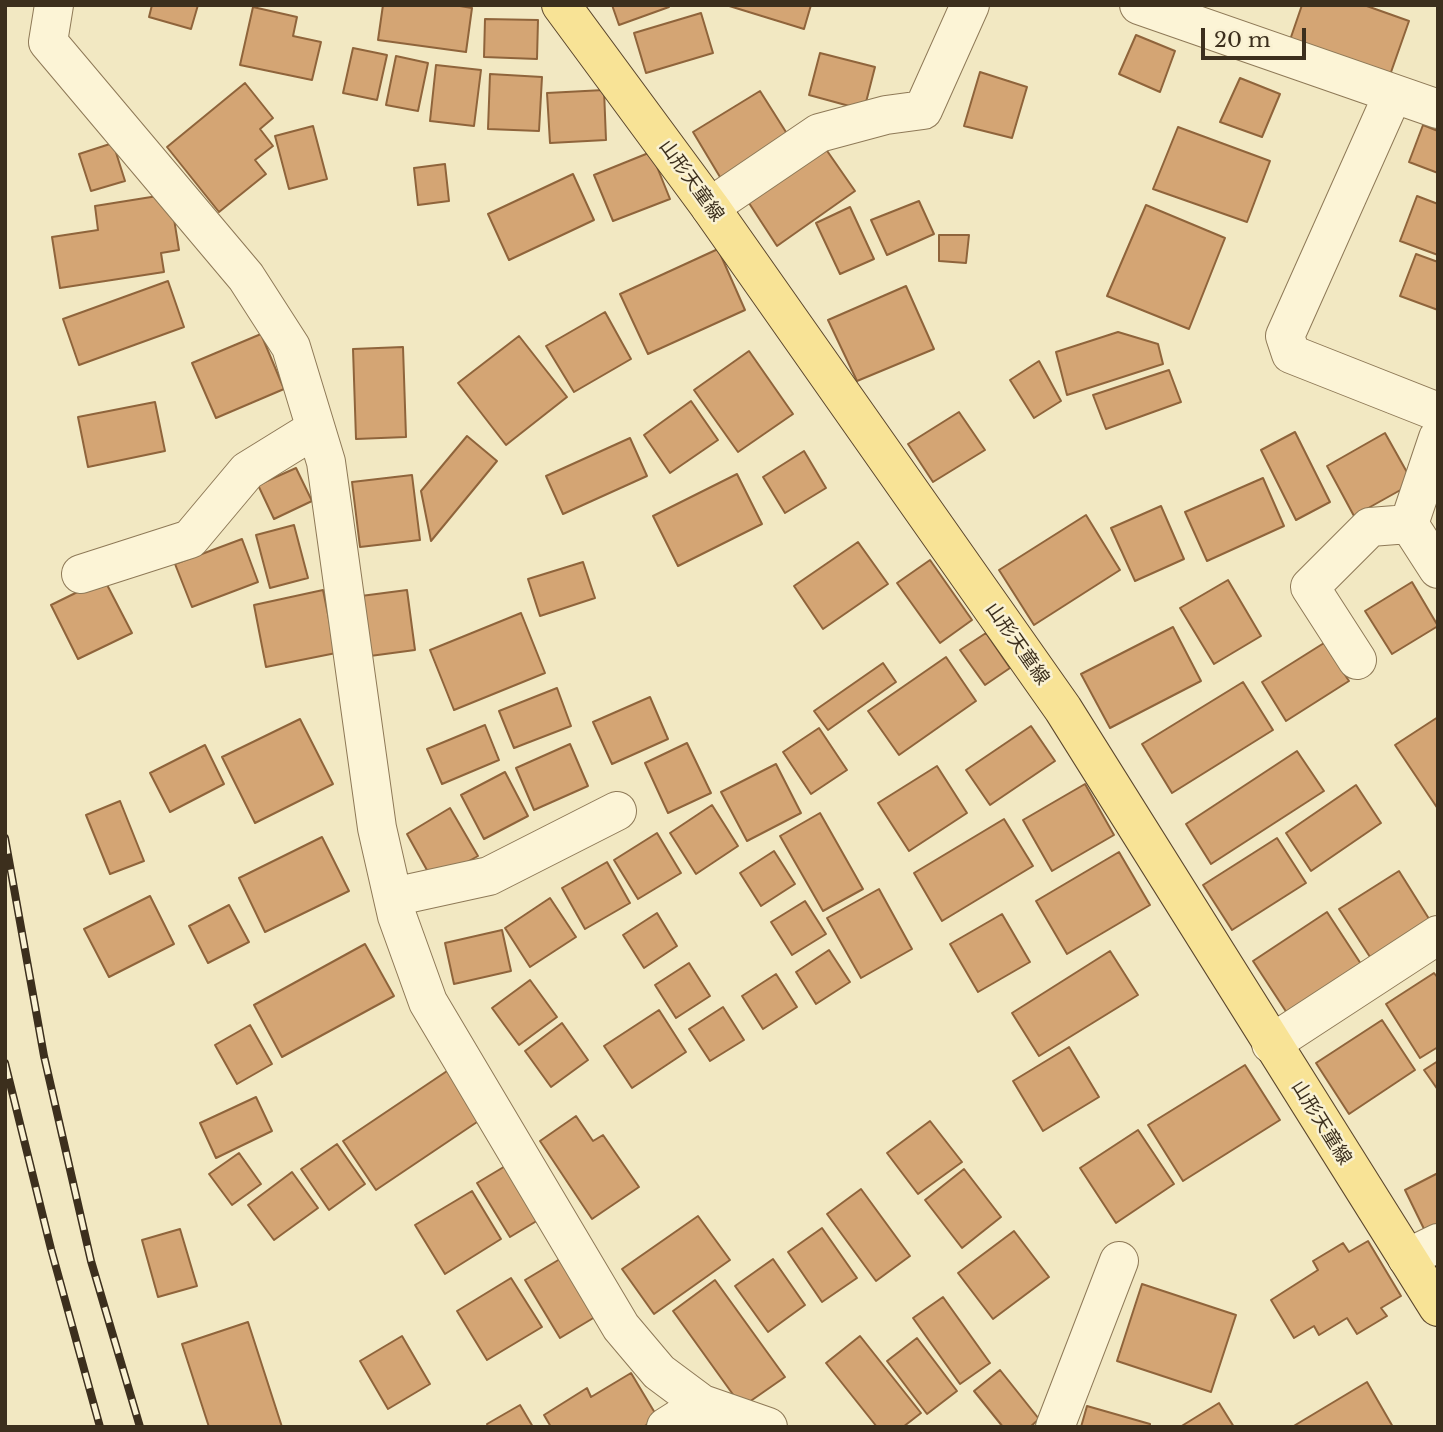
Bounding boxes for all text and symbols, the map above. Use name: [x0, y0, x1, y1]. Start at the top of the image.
scale bar: [1205, 14, 1310, 58]
text: 20 m: [1214, 27, 1271, 53]
street label: 山形天童線: [654, 136, 728, 226]
street label: 山形天童線: [980, 599, 1054, 689]
street label: 山形天童線: [1286, 1077, 1356, 1169]

